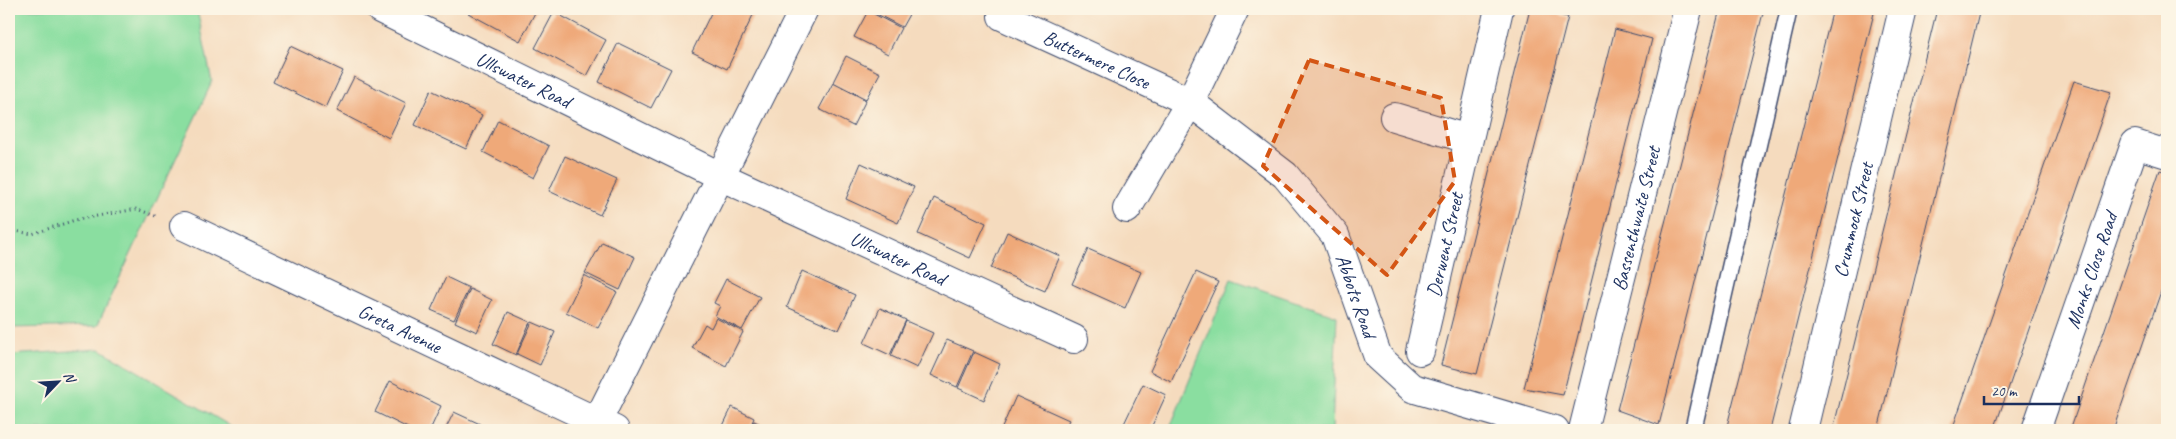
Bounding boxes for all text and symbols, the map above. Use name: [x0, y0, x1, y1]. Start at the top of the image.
street label: Buttermere Close: [1039, 24, 1155, 95]
street label: Ullswater Road: [472, 46, 578, 115]
street label: Bassenthwaite Street: [1606, 142, 1666, 293]
street label: Crummock Street: [1827, 158, 1879, 280]
street label: Derwent Street: [1420, 188, 1469, 299]
street label: Monks Close Road: [2060, 206, 2124, 332]
street label: Ullswater Road: [846, 225, 953, 292]
street label: Abbots Road: [1330, 251, 1384, 344]
street label: Greta Avenue: [355, 298, 447, 359]
north arrow: [32, 356, 82, 406]
text: N: [60, 369, 80, 386]
scale bar: [1984, 374, 2078, 406]
text: 20 m: [1991, 382, 2018, 401]

